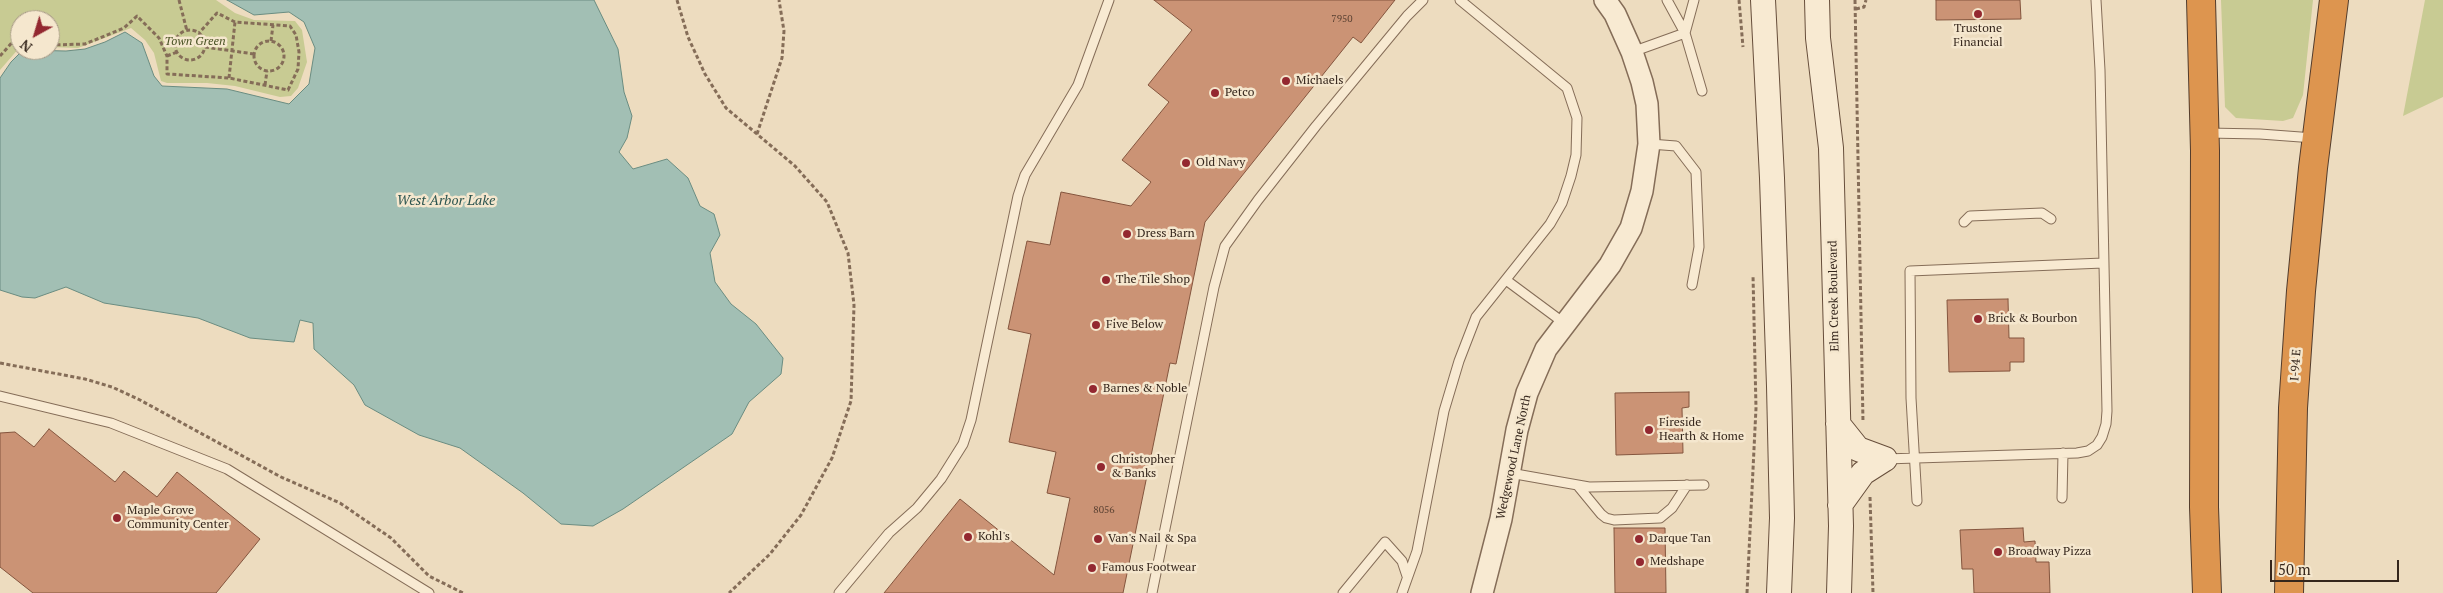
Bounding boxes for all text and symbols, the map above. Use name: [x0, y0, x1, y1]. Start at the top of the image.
marker: Trustone Financial: [1972, 8, 1984, 20]
north arrow: [10, 10, 60, 60]
house number: 7950: [1331, 13, 1353, 25]
place label: Trustone Financial: [1953, 22, 2003, 50]
park label: Town Green: [164, 35, 226, 49]
text: N: [16, 36, 36, 57]
place label: Michaels: [1296, 74, 1344, 88]
marker: Michaels: [1280, 75, 1292, 87]
place label: Petco: [1225, 86, 1254, 100]
marker: Petco: [1209, 87, 1221, 99]
place label: Old Navy: [1196, 156, 1245, 170]
marker: Old Navy: [1180, 157, 1192, 169]
water label: West Arbor Lake: [397, 193, 495, 209]
place label: Dress Barn: [1137, 227, 1195, 241]
marker: Dress Barn: [1121, 228, 1133, 240]
street label: Elm Creek Boulevard: [1826, 240, 1842, 352]
place label: The Tile Shop: [1116, 273, 1190, 287]
marker: The Tile Shop: [1100, 274, 1112, 286]
place label: Brick & Bourbon: [1988, 312, 2077, 326]
marker: Brick & Bourbon: [1972, 313, 1984, 325]
place label: Five Below: [1106, 318, 1163, 332]
marker: Five Below: [1090, 319, 1102, 331]
street label: I-94 E: [2288, 349, 2304, 381]
place label: Barnes & Noble: [1103, 382, 1187, 396]
marker: Barnes & Noble: [1087, 383, 1099, 395]
street label: Wedgewood Lane North: [1494, 393, 1534, 521]
place label: Fireside Hearth & Home: [1659, 416, 1744, 444]
marker: Fireside Hearth & Home: [1643, 424, 1655, 436]
place label: Christopher & Banks: [1111, 453, 1175, 481]
marker: Christopher & Banks: [1095, 461, 1107, 473]
place label: Maple Grove Community Center: [127, 504, 229, 532]
house number: 8056: [1093, 504, 1115, 516]
marker: Maple Grove Community Center: [111, 512, 123, 524]
place label: Kohl's: [978, 530, 1010, 544]
marker: Kohl's: [962, 531, 974, 543]
place label: Van's Nail & Spa: [1108, 532, 1196, 546]
place label: Darque Tan: [1649, 532, 1711, 546]
marker: Van's Nail & Spa: [1092, 533, 1104, 545]
marker: Darque Tan: [1633, 533, 1645, 545]
place label: Broadway Pizza: [2008, 545, 2091, 559]
marker: Broadway Pizza: [1992, 546, 2004, 558]
scale bar: [2273, 550, 2402, 582]
place label: Medshape: [1650, 555, 1704, 569]
marker: Medshape: [1634, 556, 1646, 568]
text: 50 m: [2278, 559, 2311, 579]
place label: Famous Footwear: [1102, 561, 1196, 575]
marker: Famous Footwear: [1086, 562, 1098, 574]

